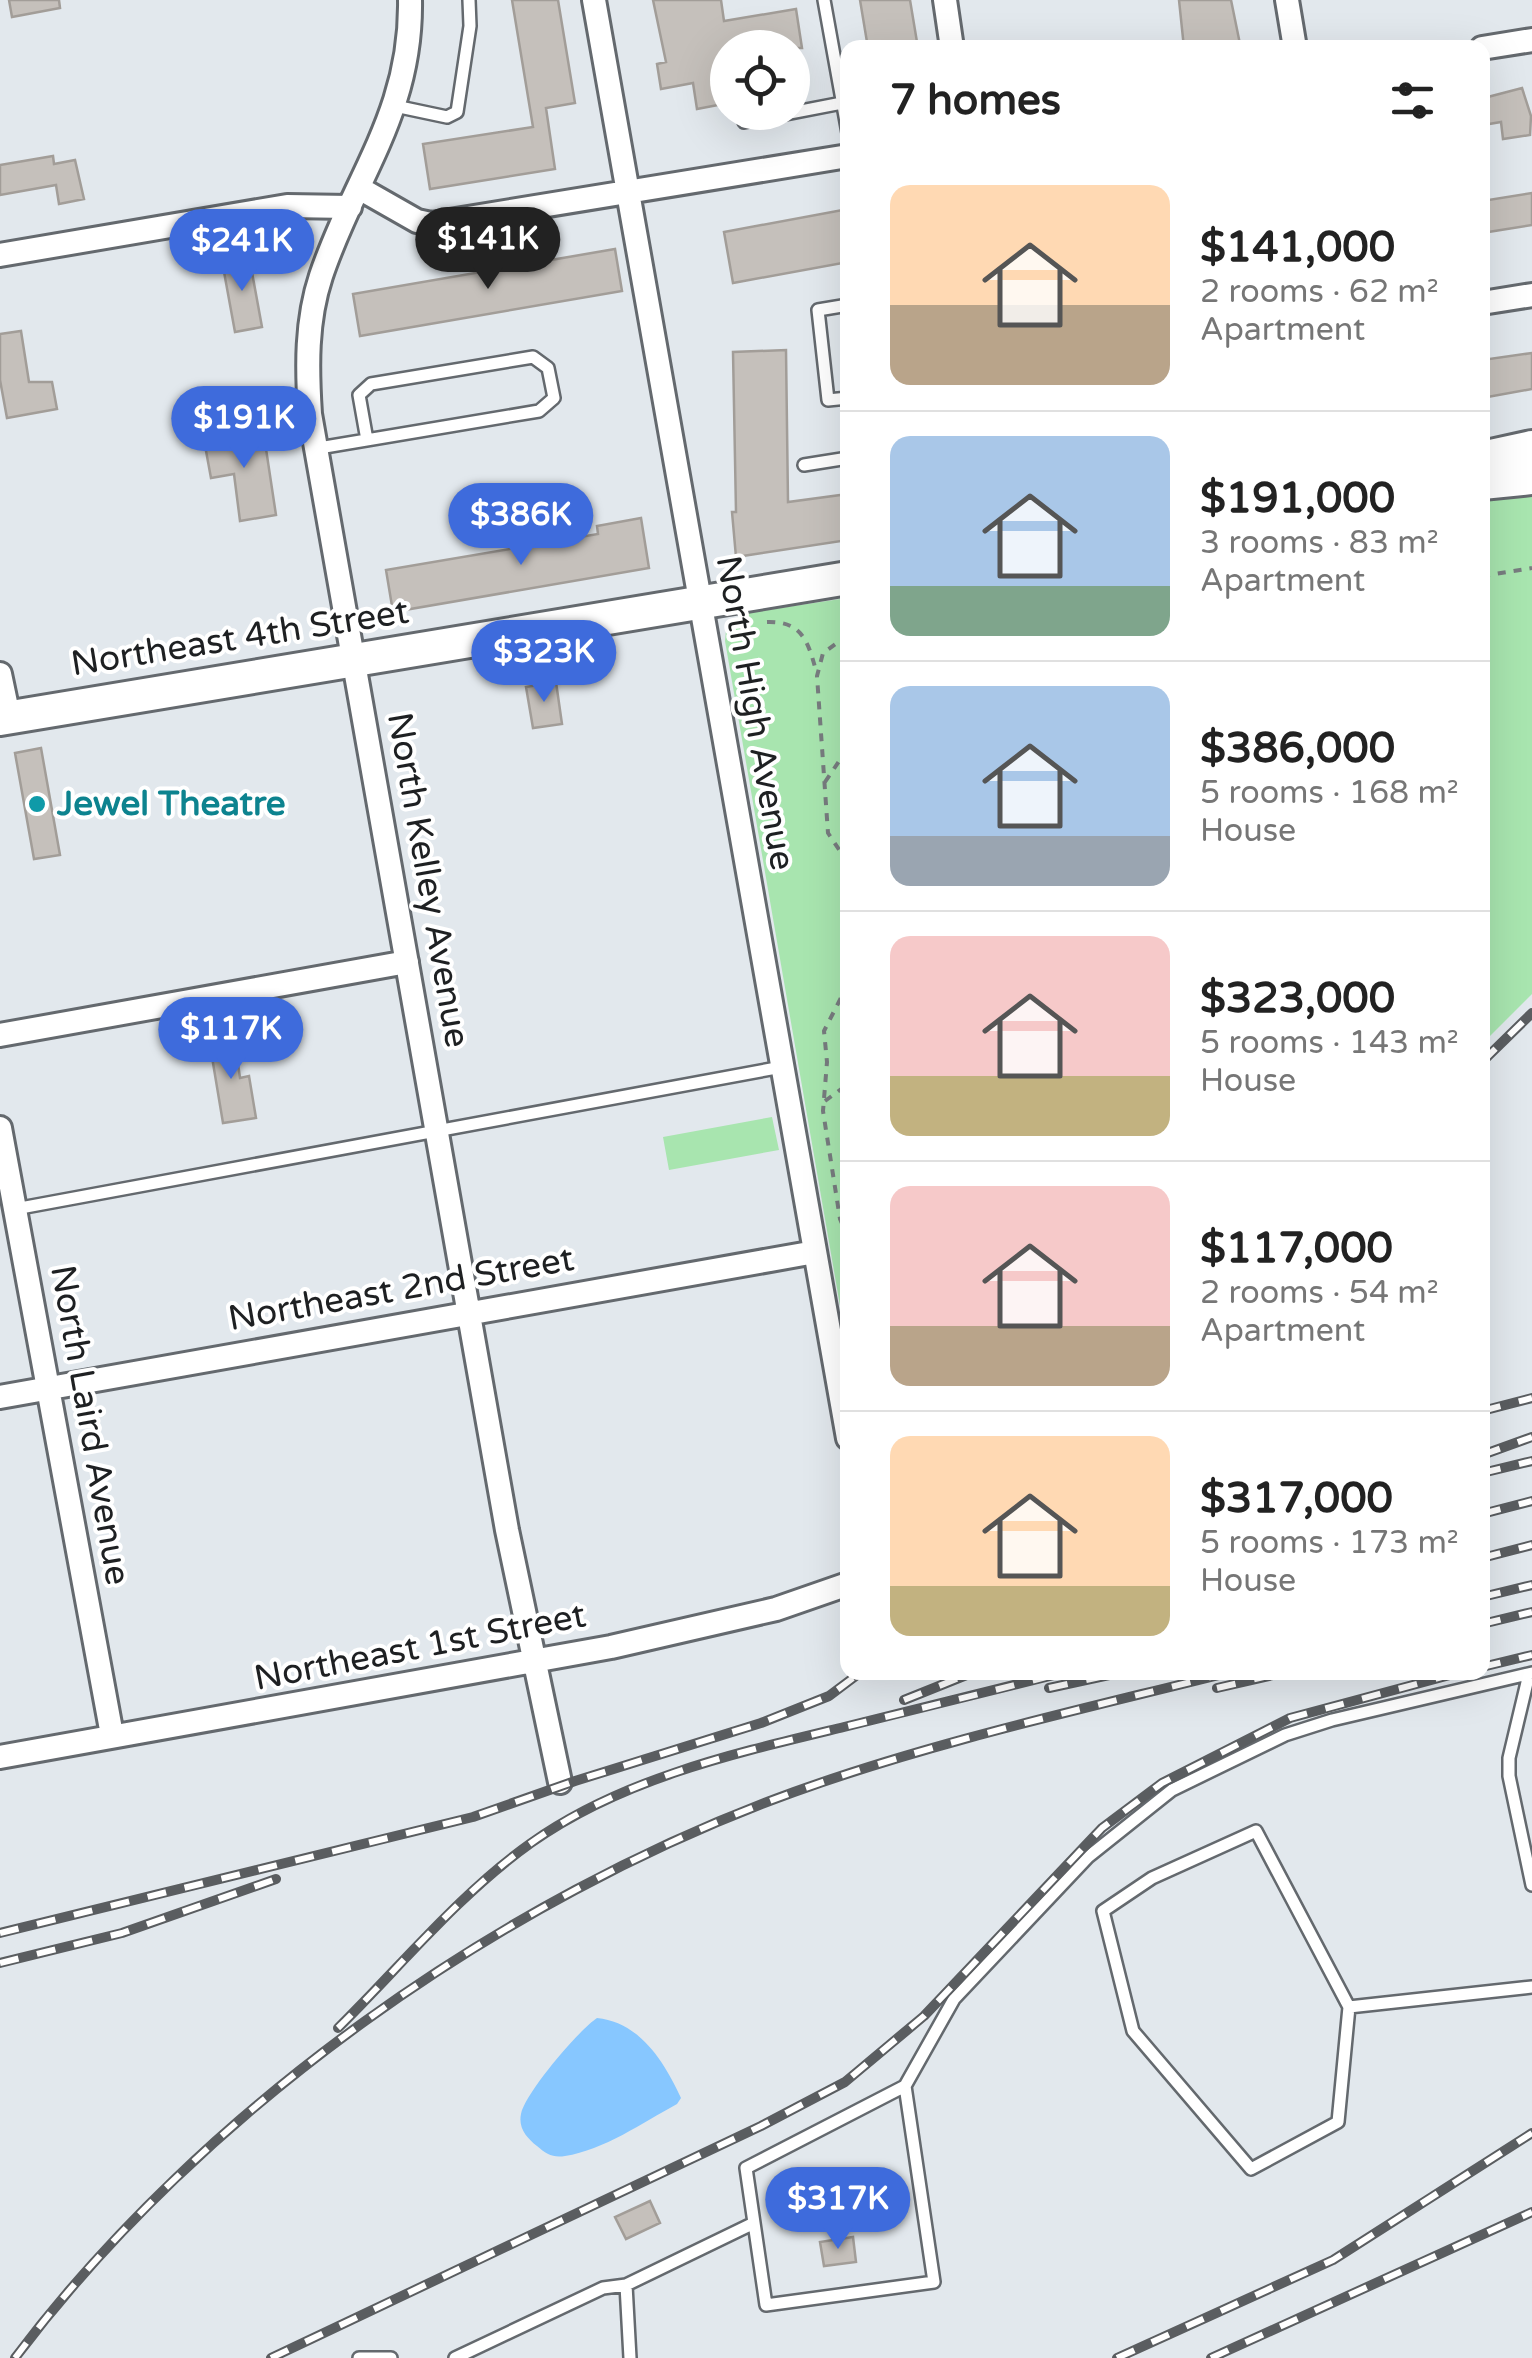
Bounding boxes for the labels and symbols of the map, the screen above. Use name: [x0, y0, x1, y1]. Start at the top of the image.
pin: $141K: [418, 207, 558, 292]
pin: $241K: [172, 209, 312, 294]
pin: $191K: [174, 386, 314, 471]
pin: $386K: [451, 483, 591, 568]
street label: North High Avenue: [707, 552, 803, 874]
street label: Northeast 4th Street: [68, 591, 412, 685]
pin: $323K: [474, 620, 614, 705]
street label: North Kelley Avenue: [378, 709, 478, 1051]
place label: Jewel Theatre: [56, 783, 286, 825]
marker: Jewel Theatre: [26, 793, 48, 815]
pin: $117K: [161, 997, 301, 1082]
street label: Northeast 2nd Street: [225, 1238, 577, 1340]
street label: North Laird Avenue: [41, 1262, 139, 1588]
street label: Northeast 1st Street: [251, 1594, 589, 1700]
pin: $317K: [768, 2167, 908, 2252]

